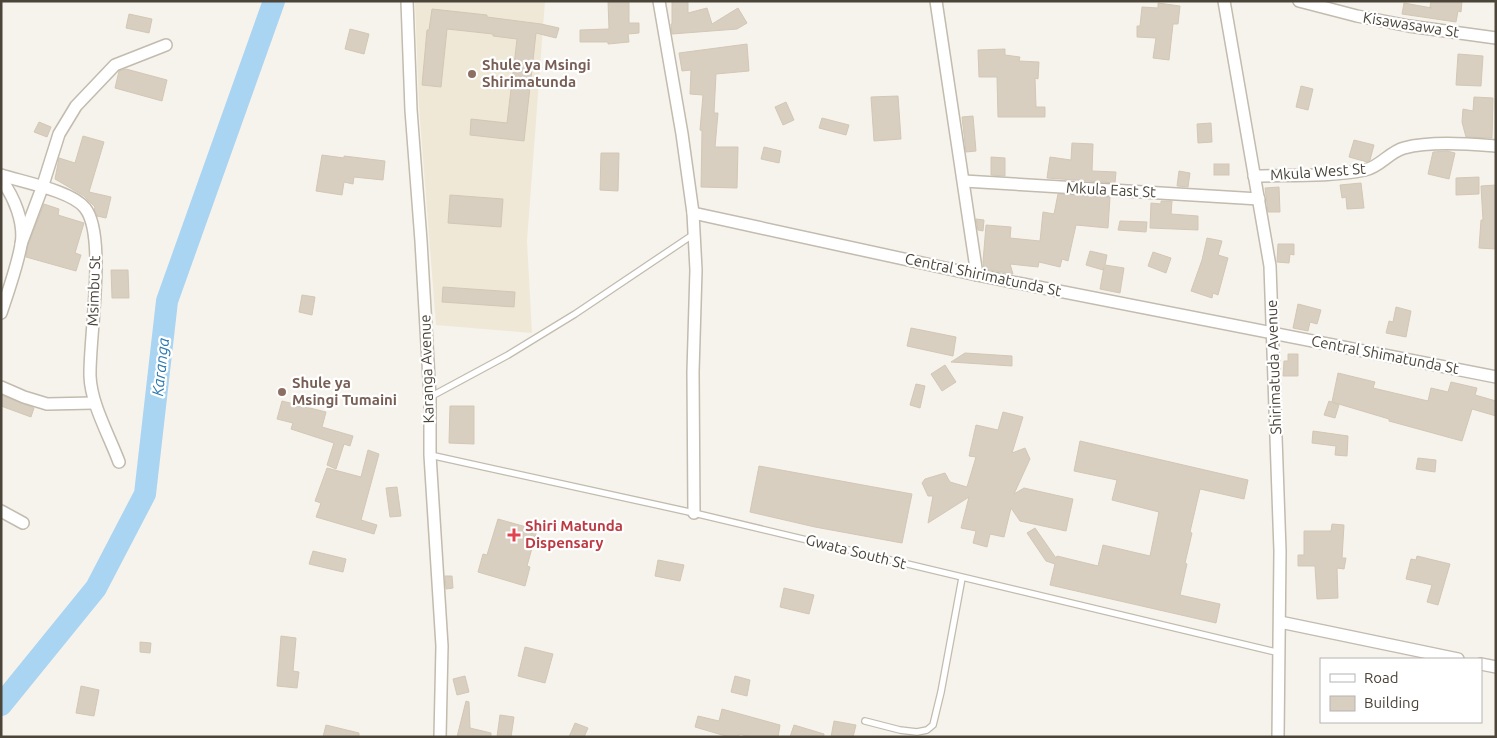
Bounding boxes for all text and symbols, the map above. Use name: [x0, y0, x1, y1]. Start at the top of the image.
street label: Kisawasawa St: [1362, 8, 1461, 41]
place label: Shule ya Msingi Shirimatunda: [482, 56, 591, 90]
marker: Shule ya Msingi Shirimatunda: [466, 68, 478, 80]
street label: Mkula West St: [1270, 160, 1366, 183]
street label: Mkula East St: [1066, 179, 1156, 200]
street label: Central Shirimatunda St: [903, 250, 1063, 299]
street label: Msimbu St: [84, 255, 103, 327]
street label: Shirimatuda Avenue: [1263, 299, 1284, 435]
street label: Karanga Avenue: [416, 314, 437, 424]
street label: Central Shimatunda St: [1310, 332, 1460, 377]
water label: Karanga: [148, 336, 172, 397]
place label: Shule ya Msingi Tumaini: [292, 374, 397, 408]
marker: Shule ya Msingi Tumaini: [276, 386, 288, 398]
place label: Shiri Matunda Dispensary: [525, 517, 623, 551]
marker: Shiri Matunda Dispensary: [507, 528, 521, 542]
street label: Gwata South St: [804, 531, 908, 572]
legend: [1320, 658, 1482, 723]
text: Road: [1364, 669, 1399, 686]
text: Building: [1364, 694, 1419, 711]

